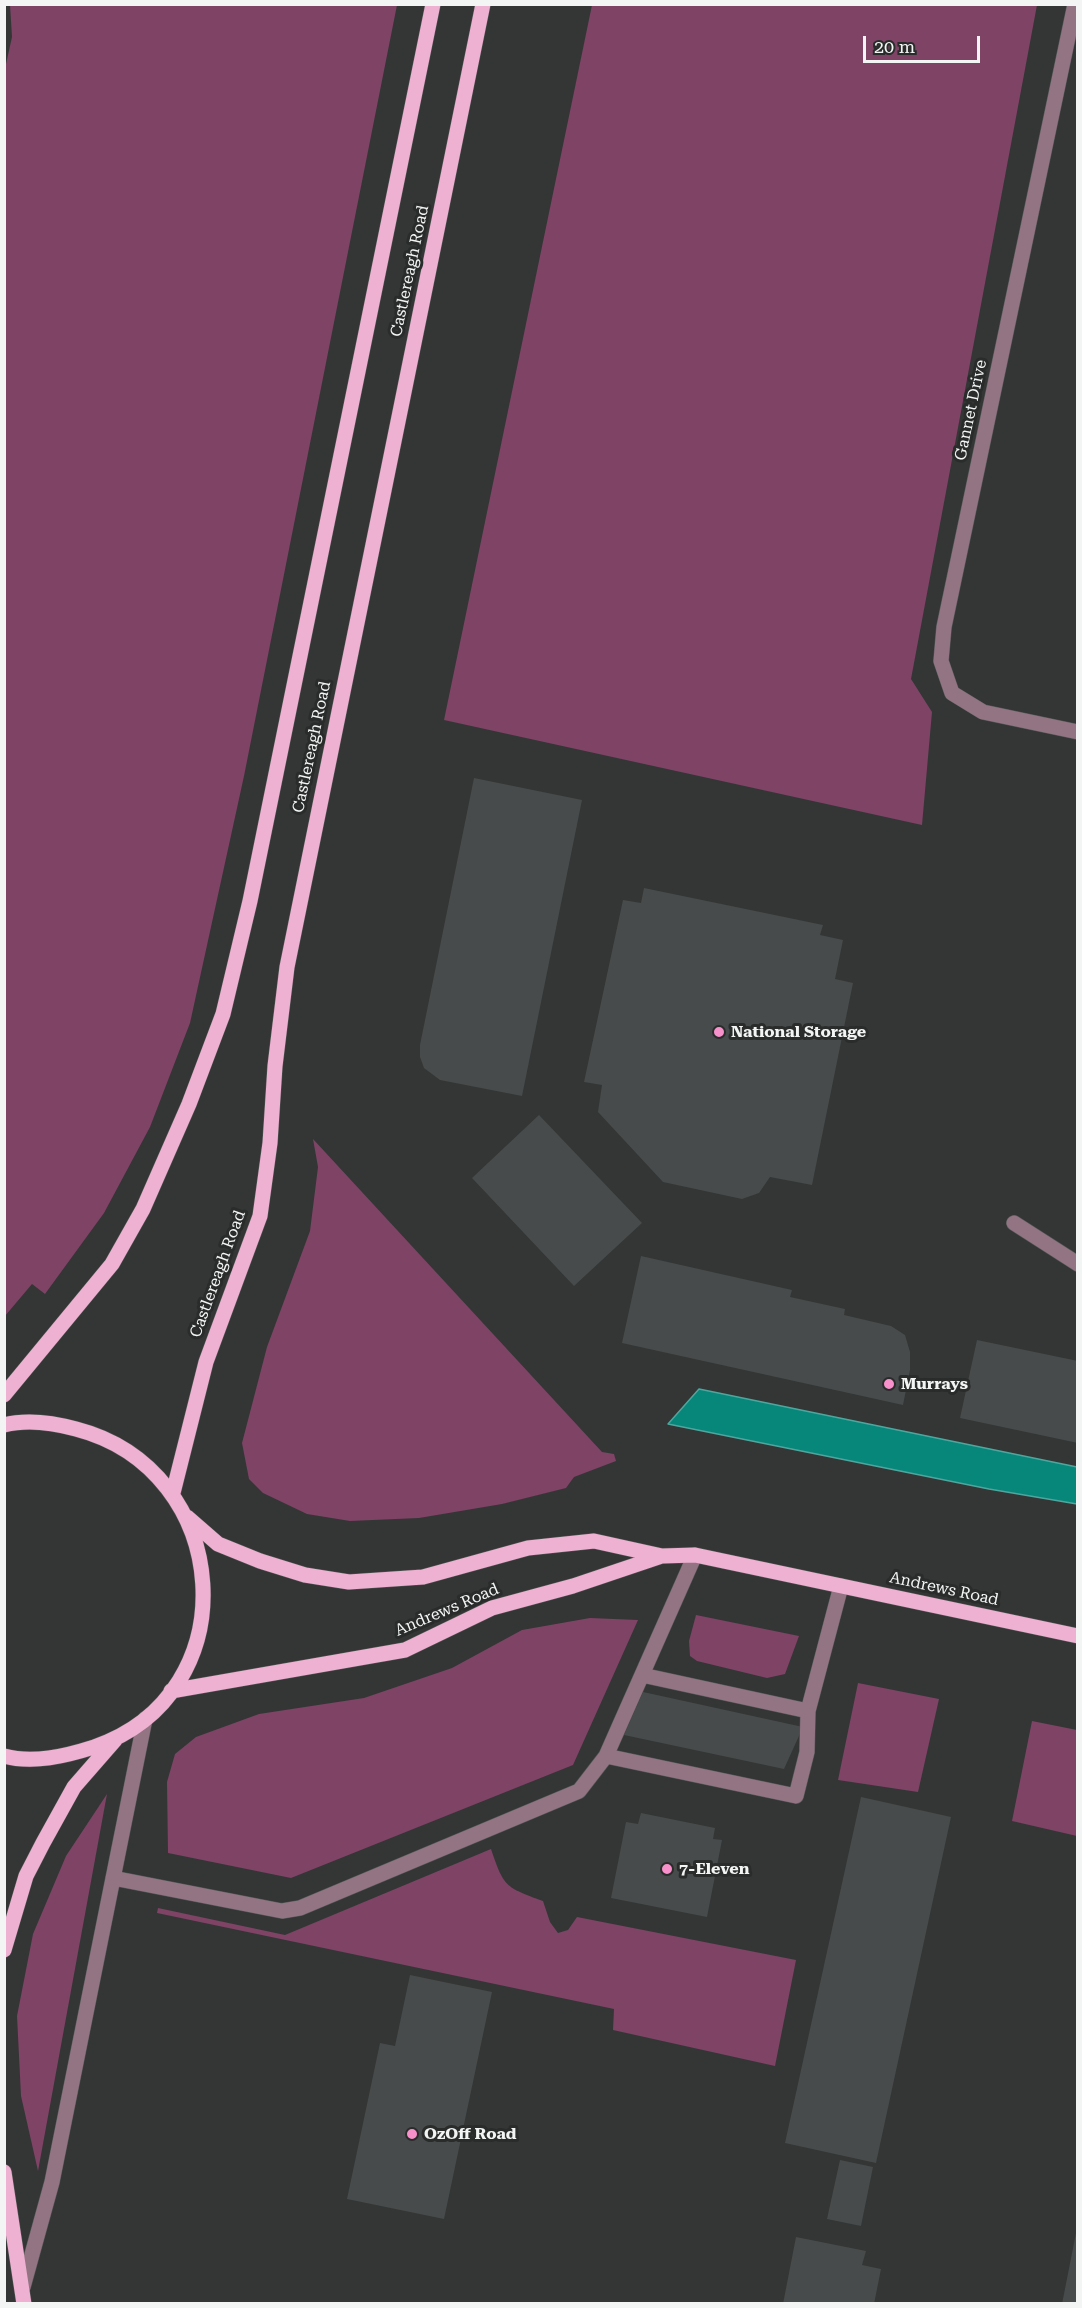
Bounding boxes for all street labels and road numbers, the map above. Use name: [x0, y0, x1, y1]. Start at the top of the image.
street label: Castlereagh Road: [387, 203, 433, 339]
street label: Gannet Drive: [951, 358, 991, 462]
street label: Castlereagh Road: [289, 679, 335, 815]
street label: Castlereagh Road: [186, 1208, 250, 1340]
street label: Andrews Road: [888, 1568, 1000, 1610]
street label: Andrews Road: [392, 1579, 502, 1641]

